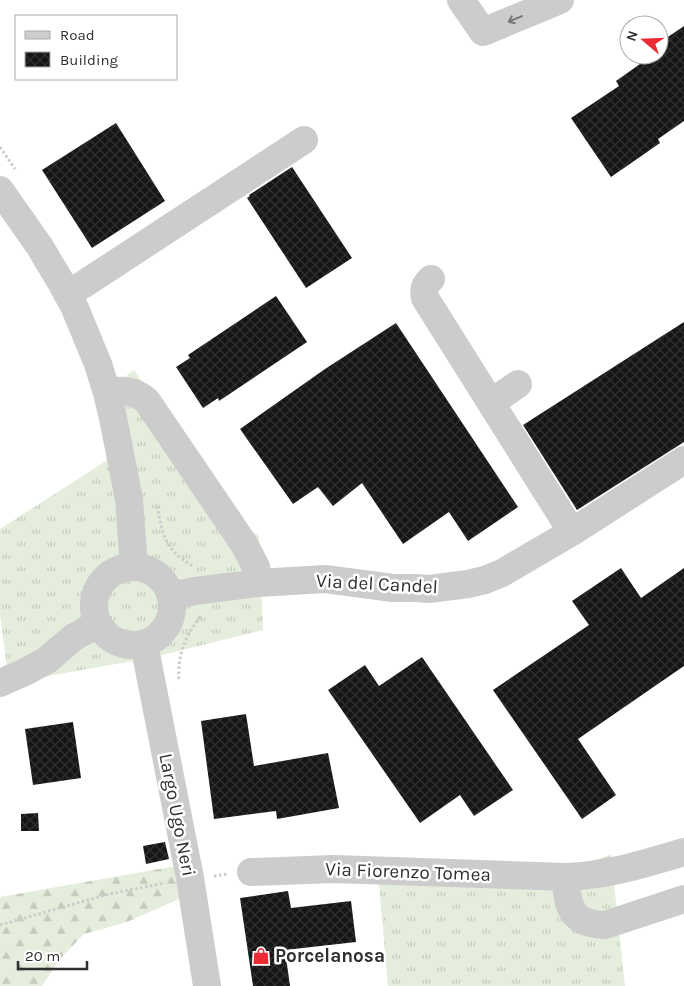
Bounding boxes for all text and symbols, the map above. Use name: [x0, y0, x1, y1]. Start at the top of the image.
one-way arrow: [508, 14, 523, 24]
legend: [15, 15, 178, 80]
north arrow: [619, 15, 669, 65]
text: Road: [60, 26, 95, 44]
text: N: [623, 28, 642, 43]
text: Building: [60, 51, 118, 69]
street label: Via del Candel: [315, 570, 439, 598]
street label: Largo Ugo Neri: [154, 752, 200, 878]
street label: Via Fiorenzo Tomea: [325, 858, 491, 886]
scale bar: [18, 938, 86, 970]
place label: Porcelanosa: [275, 945, 385, 967]
shop icon: Porcelanosa: [251, 946, 271, 966]
text: 20 m: [25, 947, 60, 965]

